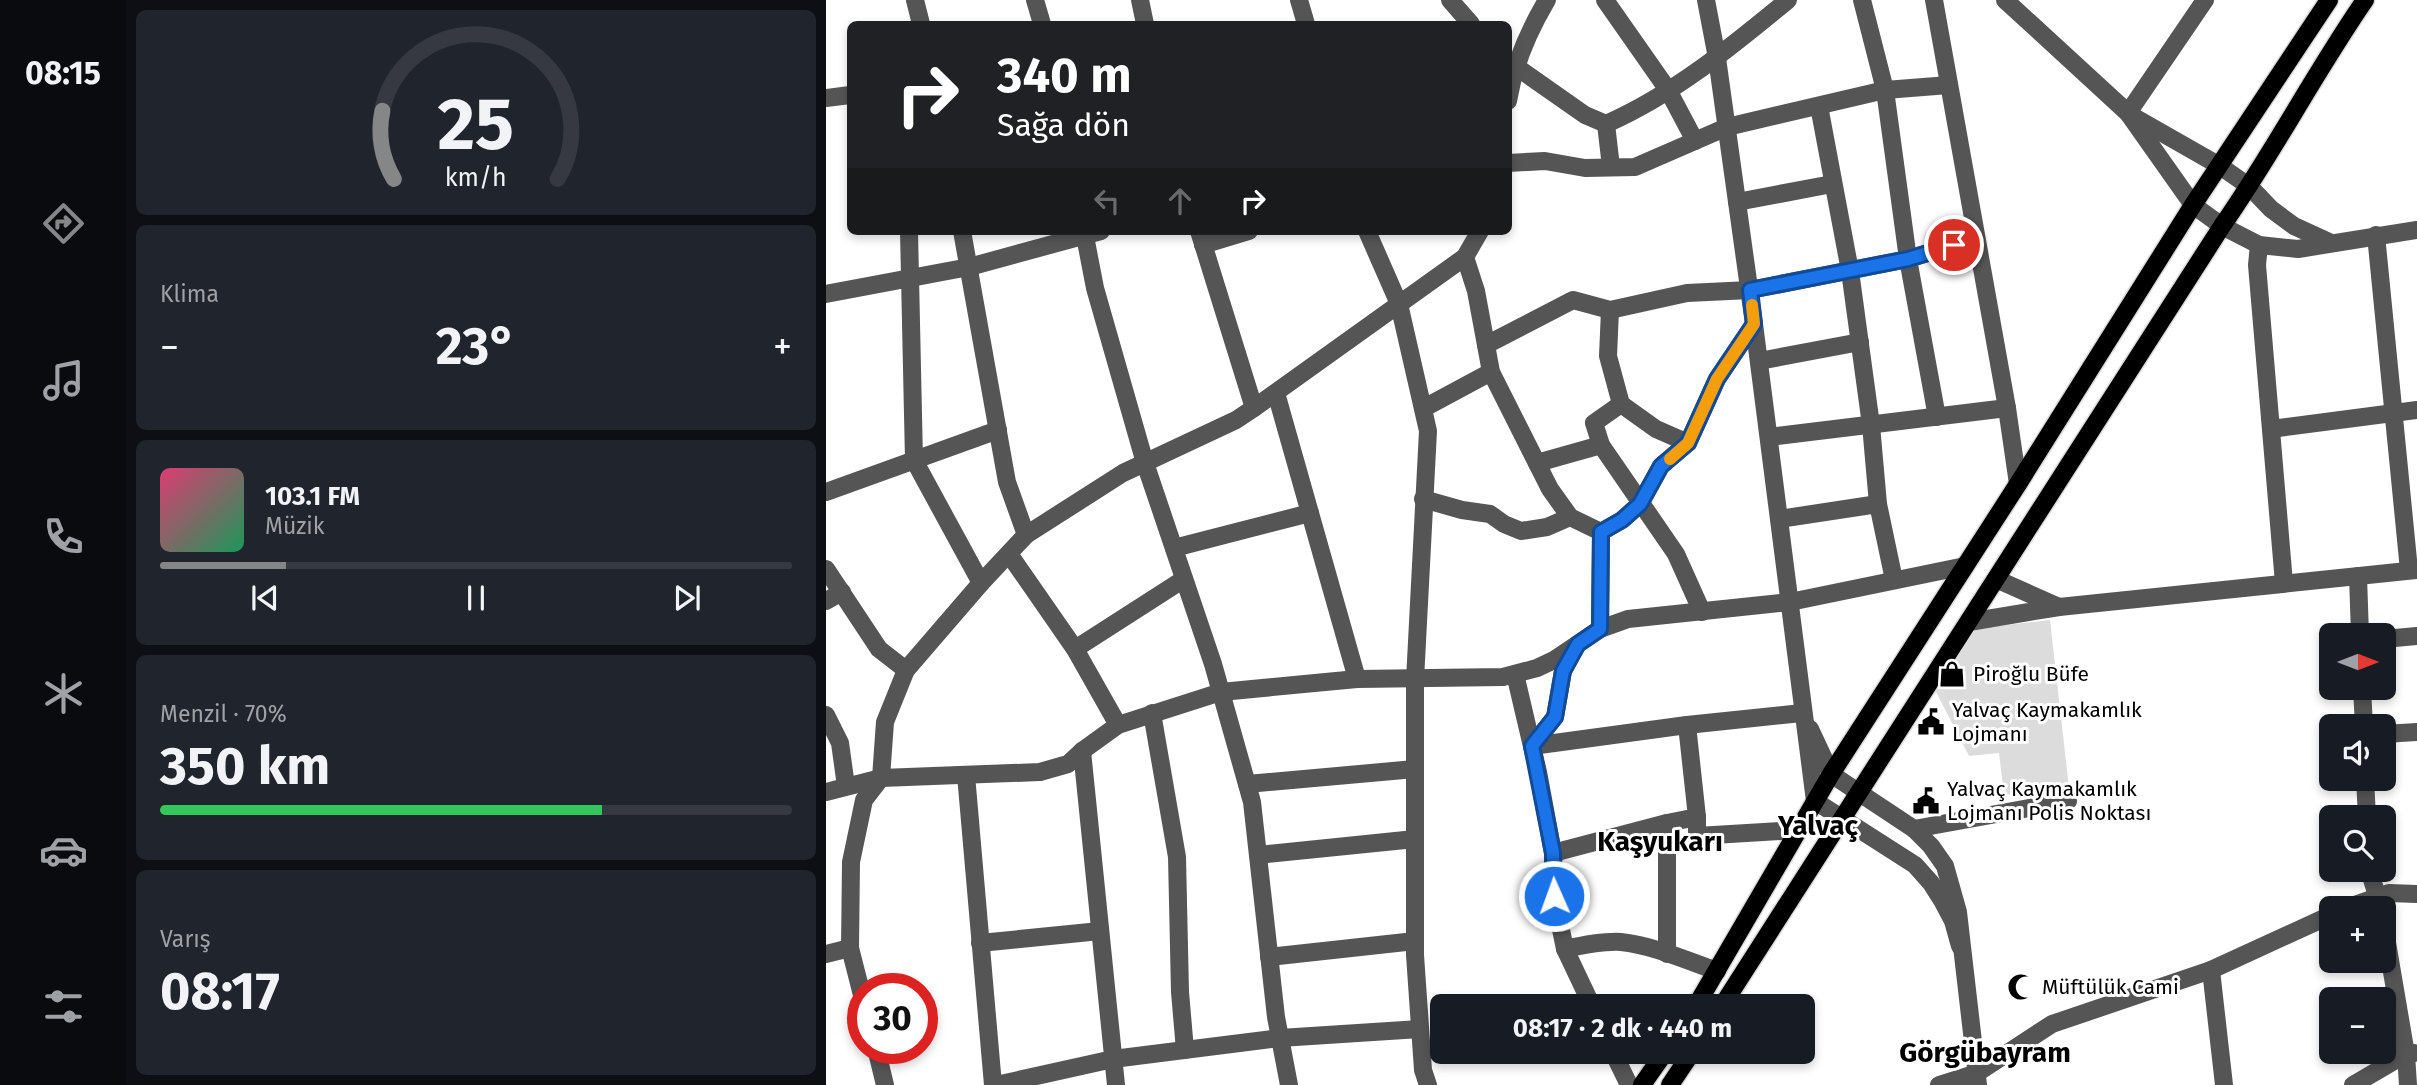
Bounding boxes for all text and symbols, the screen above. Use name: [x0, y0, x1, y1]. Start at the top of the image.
text: 340 m: [997, 46, 1132, 105]
icon: right: [882, 49, 973, 140]
text: 08:15: [25, 54, 101, 92]
text: 25: [438, 81, 514, 168]
text: Sağa dön: [997, 106, 1130, 144]
text: km/h: [445, 162, 507, 192]
icon: left: [1088, 182, 1126, 220]
icon: ahead: [1161, 182, 1199, 220]
icon: right: [1234, 182, 1272, 220]
icon: directions: [39, 199, 88, 248]
pin: [1924, 215, 1984, 275]
icon: arrive: [1935, 226, 1973, 264]
text: Klima: [160, 280, 219, 308]
text: 23°: [436, 315, 516, 378]
text: −: [160, 324, 179, 370]
text: +: [773, 324, 792, 370]
icon: music: [39, 356, 88, 405]
text: 103.1 FM: [265, 481, 360, 512]
icon: phone: [39, 512, 88, 561]
text: Müzik: [265, 512, 325, 540]
icon: previous: [246, 579, 284, 617]
icon: pause: [457, 579, 495, 617]
icon: next: [668, 579, 706, 617]
north arrow: [2319, 623, 2396, 700]
map controls: [2319, 623, 2396, 1064]
shop icon: Piroğlu Büfe: [1937, 659, 1967, 689]
place label: Piroğlu Büfe: [1973, 661, 2089, 687]
icon: climate: [39, 669, 88, 718]
place label: Yalvaç Kaymakamlık Lojmanı: [1952, 697, 2142, 747]
text: Menzil · 70%: [160, 700, 287, 728]
public building icon: Yalvaç Kaymakamlık Lojmanı: [1916, 707, 1946, 737]
button: sound: [2319, 714, 2396, 791]
text: 350 km: [160, 735, 330, 798]
place label: Yalvaç Kaymakamlık Lojmanı Polis Noktası: [1947, 776, 2151, 826]
public building icon: Yalvaç Kaymakamlık Lojmanı Polis Noktası: [1911, 786, 1941, 816]
button: search: [2319, 805, 2396, 882]
district label: Yalvaç: [1777, 809, 1858, 842]
district label: Kaşyukarı: [1597, 825, 1723, 858]
icon: car: [39, 826, 88, 875]
position arrow: [1517, 859, 1591, 933]
button: +: [2319, 896, 2396, 973]
text: Varış: [160, 925, 211, 953]
text: 08:17: [160, 960, 280, 1023]
mosque icon: Müftülük Cami: [2006, 972, 2036, 1002]
speed limit sign: 30: [847, 973, 938, 1064]
place label: Müftülük Cami: [2042, 974, 2179, 1000]
icon: filters: [39, 982, 88, 1031]
button: −: [2319, 987, 2396, 1064]
text: 08:17 · 2 dk · 440 m: [1513, 1013, 1732, 1044]
district label: Görgübayram: [1899, 1036, 2071, 1069]

